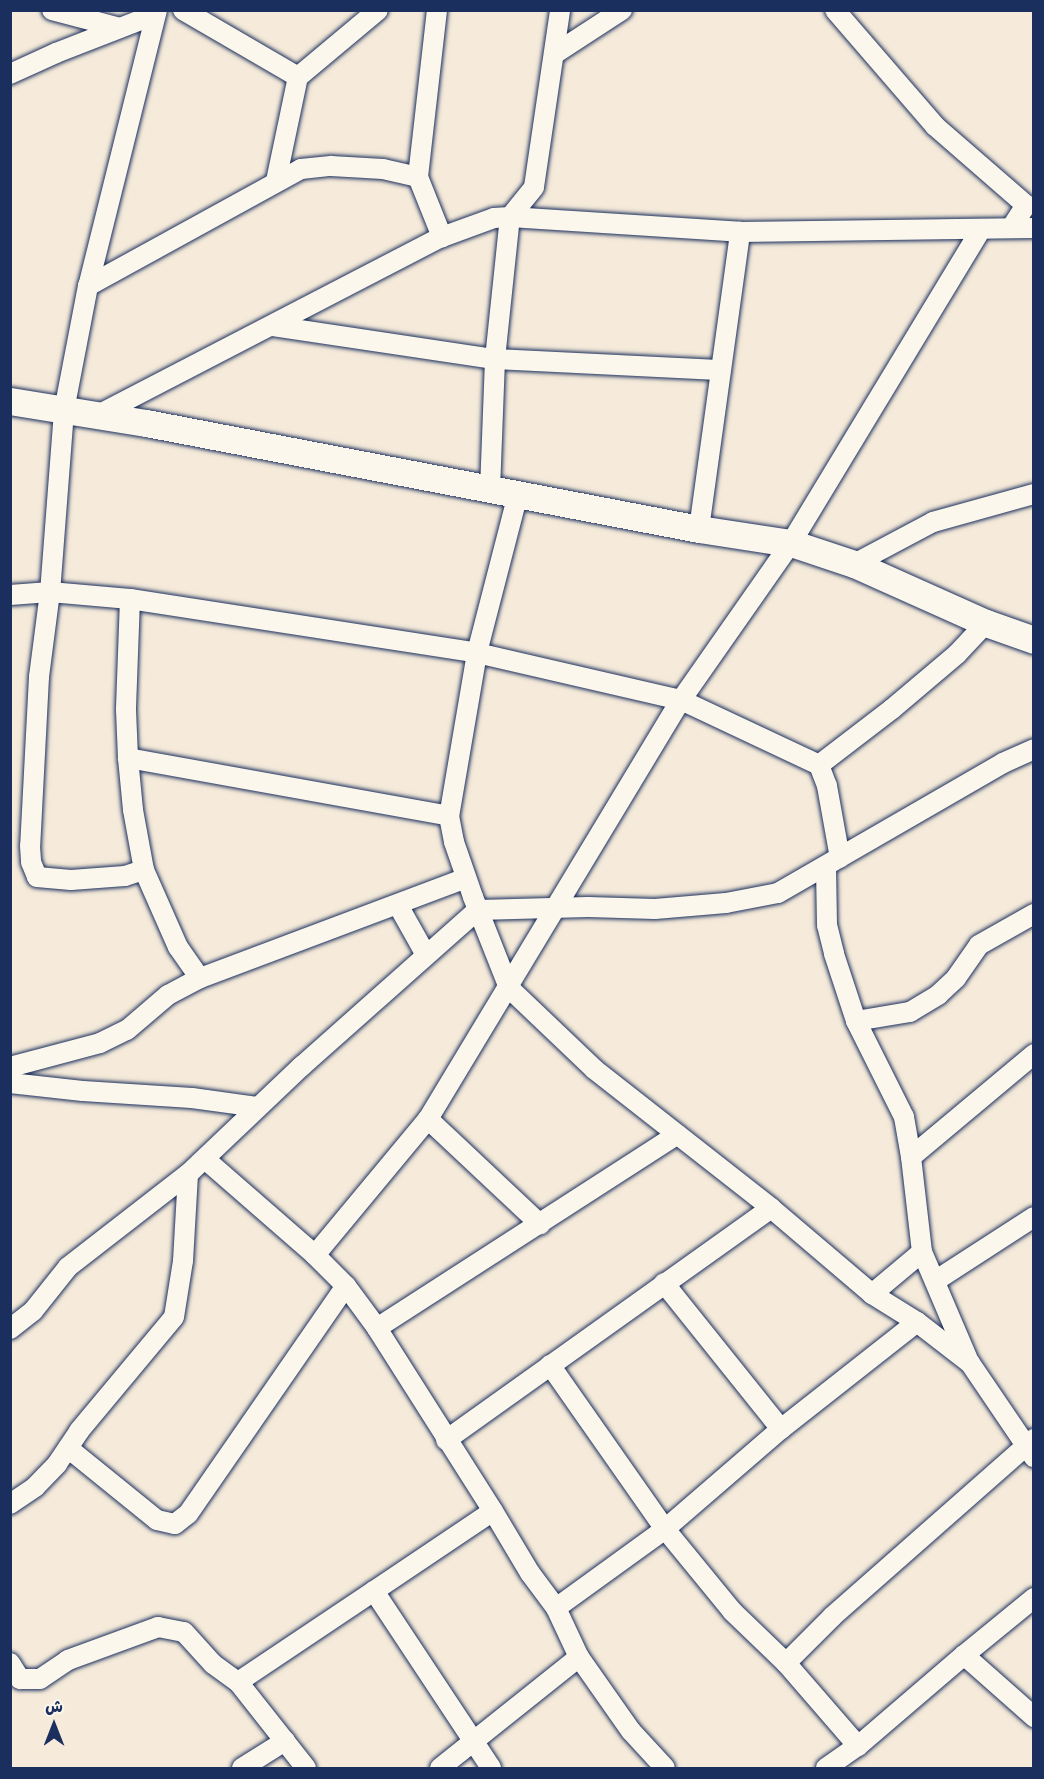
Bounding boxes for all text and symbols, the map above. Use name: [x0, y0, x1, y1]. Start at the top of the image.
north arrow: [24, 1695, 84, 1755]
text: ش: [45, 1696, 63, 1717]

